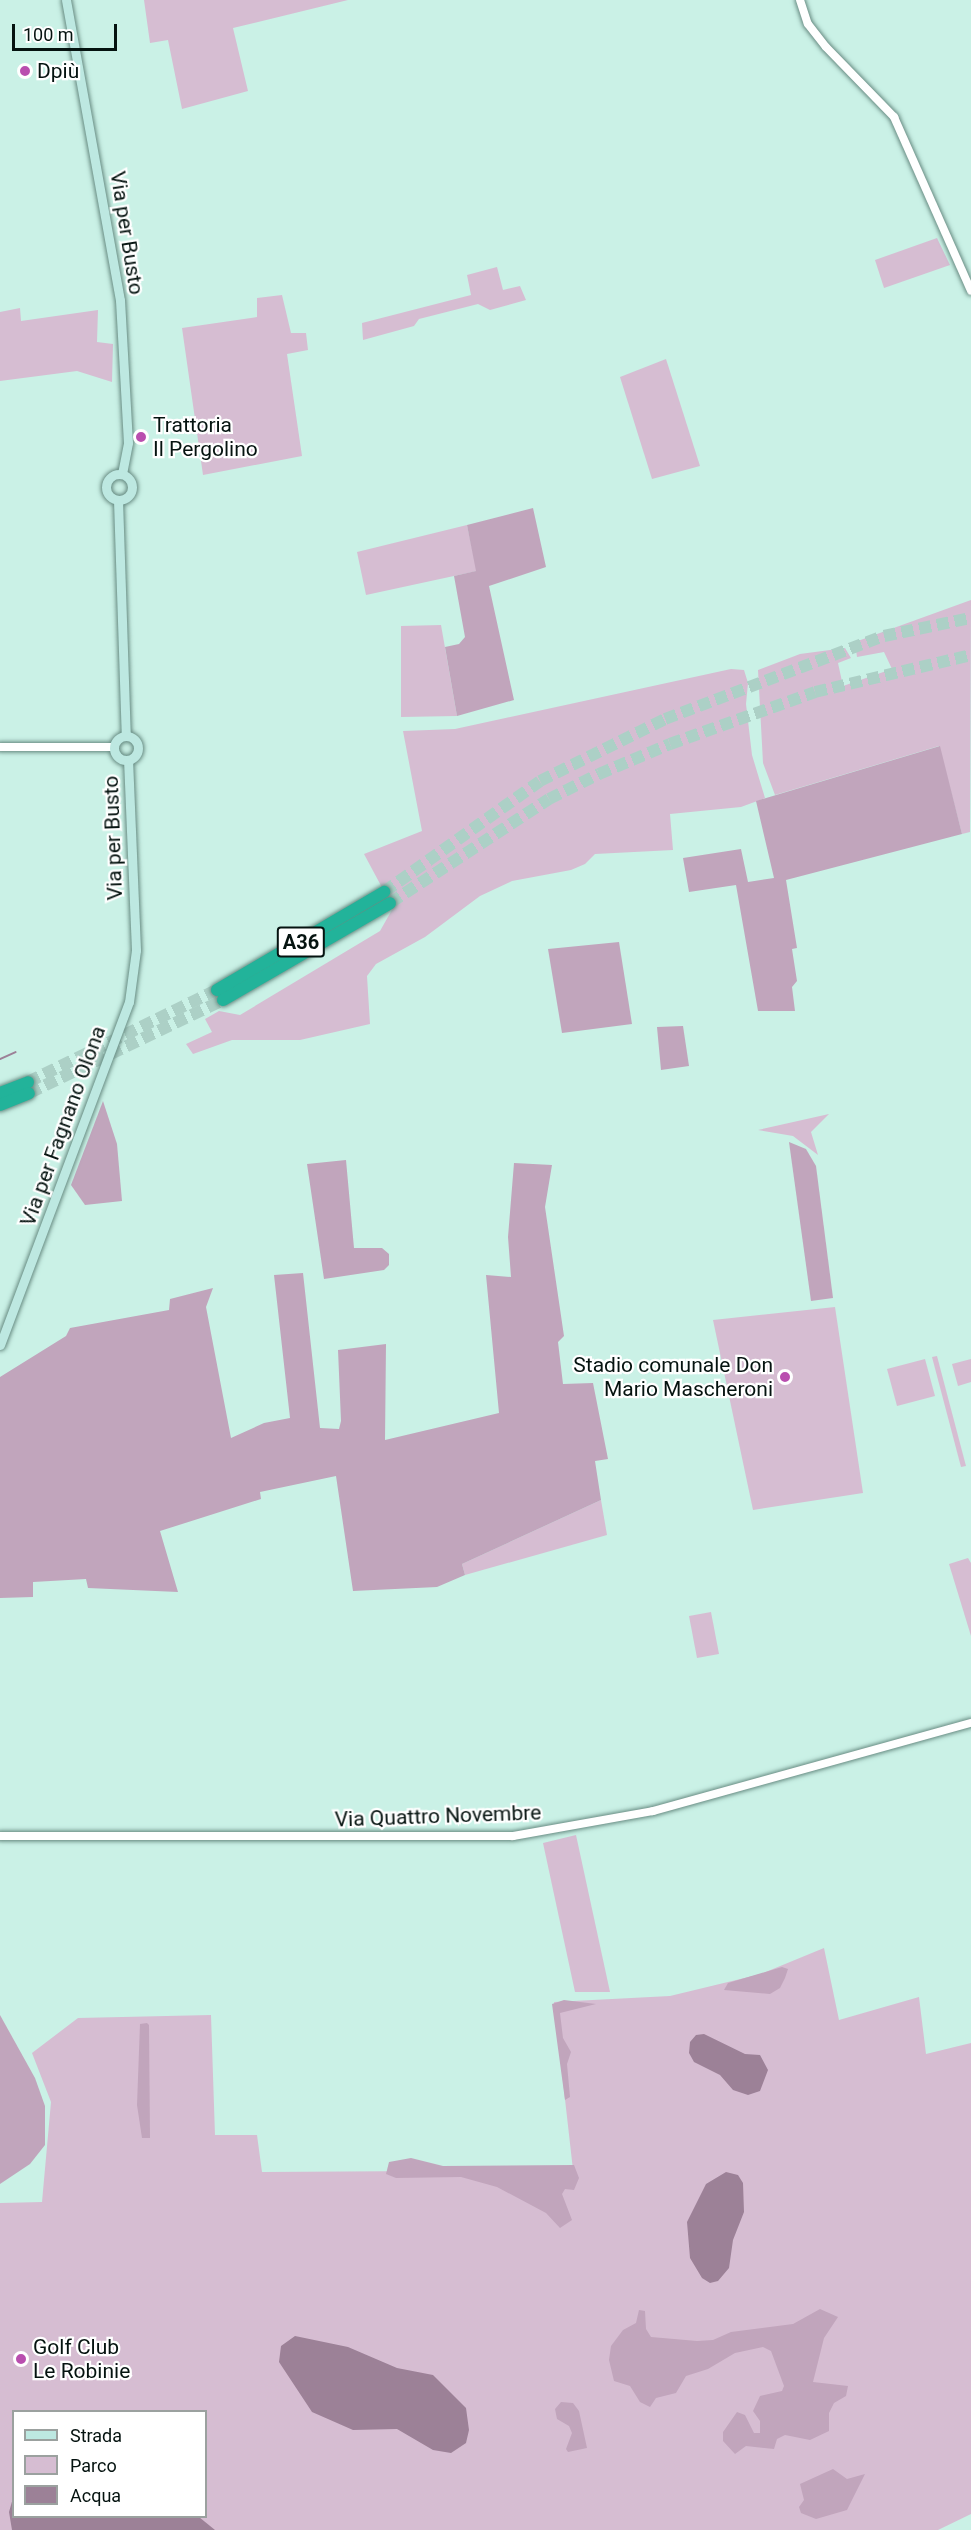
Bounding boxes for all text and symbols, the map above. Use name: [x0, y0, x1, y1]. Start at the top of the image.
scale bar: [15, 12, 120, 50]
text: 100 m: [23, 24, 74, 45]
place label: Dpiù: [37, 58, 79, 84]
marker: Dpiù: [18, 64, 32, 78]
street label: Via per Busto: [105, 170, 149, 296]
place label: Trattoria Il Pergolino: [153, 412, 258, 462]
marker: Trattoria Il Pergolino: [134, 430, 148, 444]
street label: Via per Busto: [98, 775, 128, 901]
road number: A36: [276, 925, 326, 959]
street label: Via per Fagnano Olona: [15, 1022, 111, 1230]
place label: Stadio comunale Don Mario Mascheroni: [573, 1352, 773, 1402]
marker: Stadio comunale Don Mario Mascheroni: [778, 1370, 792, 1384]
street label: Via Quattro Novembre: [334, 1800, 542, 1832]
place label: Golf Club Le Robinie: [33, 2334, 130, 2384]
marker: Golf Club Le Robinie: [14, 2352, 28, 2366]
legend: [12, 2410, 207, 2518]
text: Strada: [70, 2425, 122, 2446]
text: Parco: [70, 2455, 117, 2476]
text: Acqua: [70, 2485, 121, 2506]

